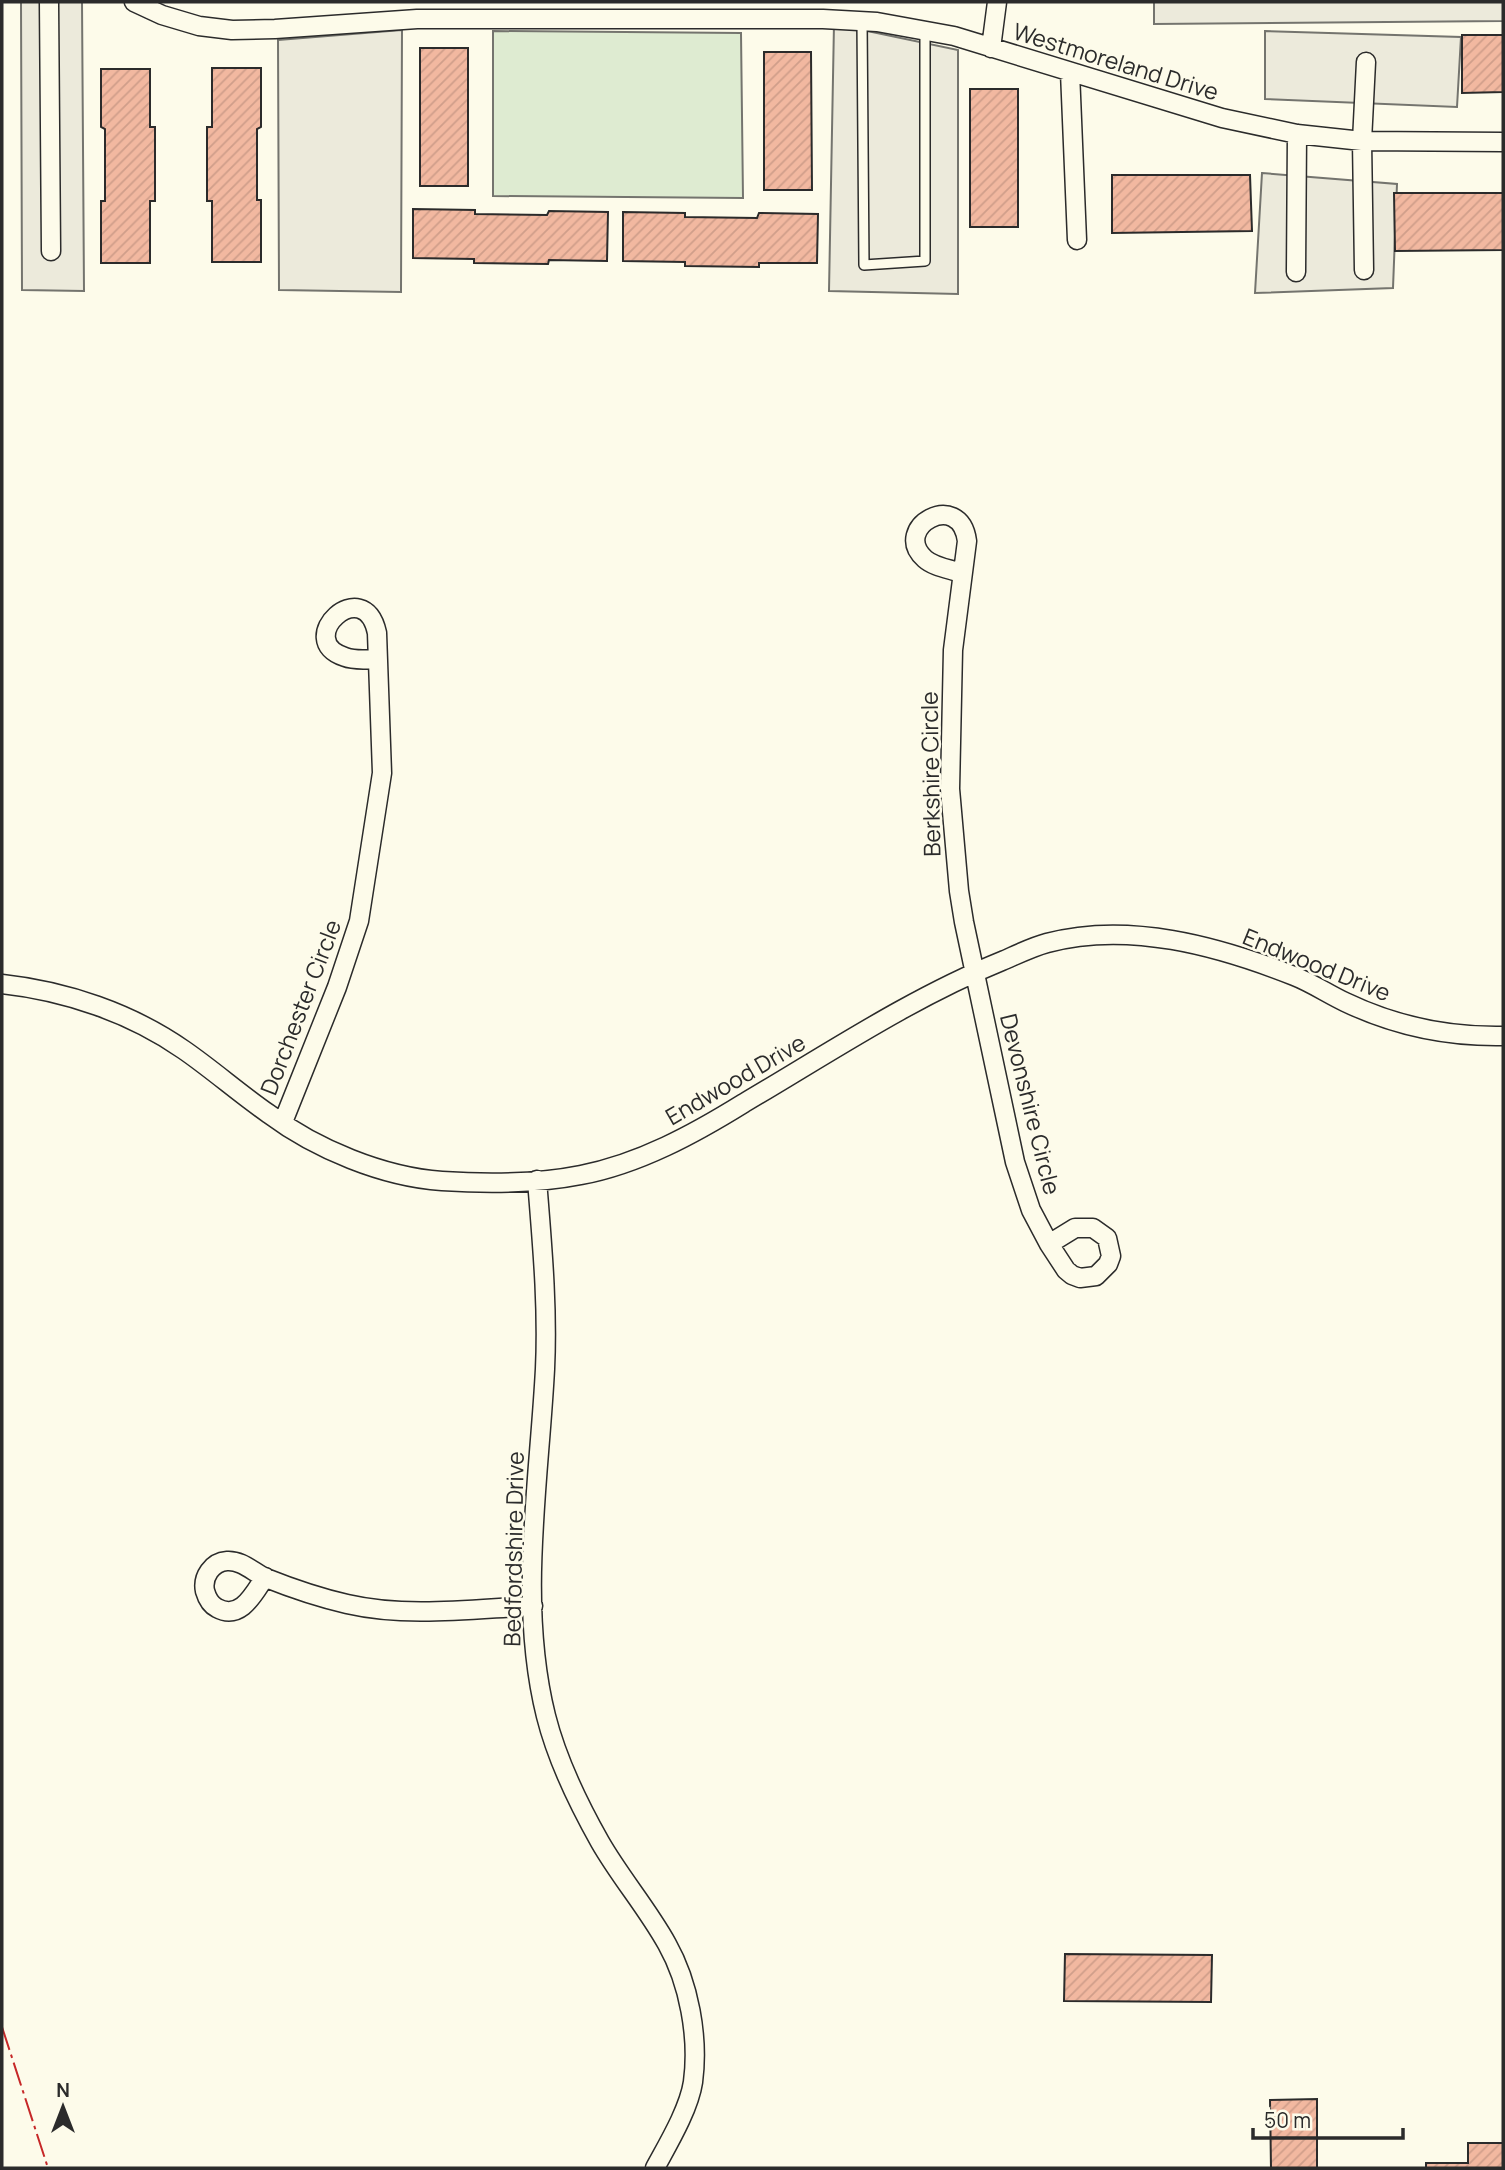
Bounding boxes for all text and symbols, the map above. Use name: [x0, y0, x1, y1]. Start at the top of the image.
street label: Westmoreland Drive: [1009, 15, 1223, 107]
street label: Berkshire Circle: [913, 691, 947, 857]
street label: Dorchester Circle: [252, 915, 348, 1099]
street label: Endwood Drive: [1238, 920, 1396, 1008]
street label: Devonshire Circle: [993, 1010, 1069, 1198]
street label: Endwood Drive: [659, 1026, 811, 1132]
street label: Bedfordshire Drive: [495, 1451, 531, 1647]
north arrow: [28, 2072, 98, 2142]
text: N: [56, 2077, 70, 2103]
scale bar: [1253, 2096, 1404, 2140]
text: 50 m: [1264, 2106, 1311, 2134]

